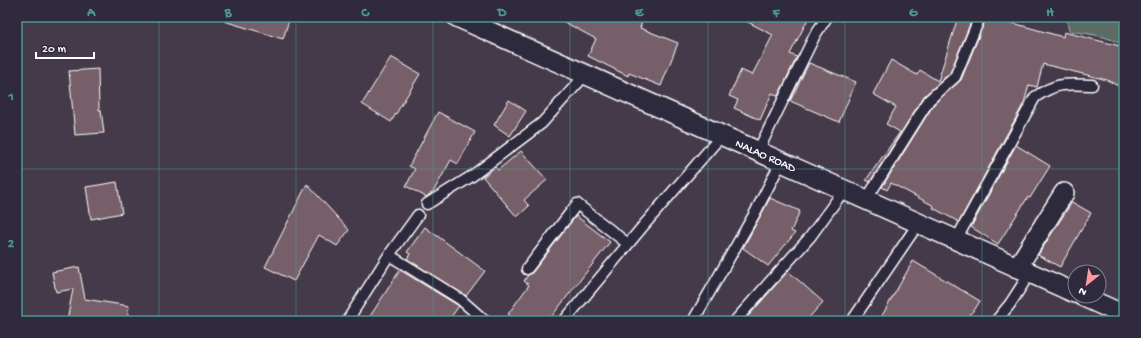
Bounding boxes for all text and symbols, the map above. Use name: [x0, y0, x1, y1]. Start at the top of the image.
text: A: [86, 6, 96, 21]
text: B: [224, 6, 233, 21]
text: C: [360, 6, 370, 21]
text: D: [497, 6, 507, 21]
text: E: [635, 6, 644, 21]
text: F: [772, 6, 781, 21]
text: G: [909, 6, 918, 21]
text: H: [1046, 6, 1054, 21]
scale bar: [36, 34, 94, 60]
text: 20 m: [42, 43, 67, 57]
text: 1: [7, 90, 14, 105]
street label: NALAO ROAD: [733, 137, 798, 176]
text: 2: [8, 237, 15, 252]
north arrow: [1067, 264, 1107, 304]
text: N: [1077, 284, 1089, 298]

